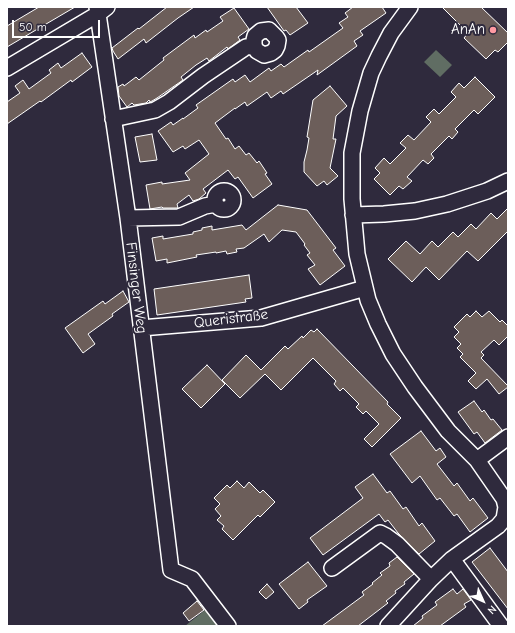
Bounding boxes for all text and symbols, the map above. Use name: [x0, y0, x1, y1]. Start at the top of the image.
scale bar: [14, 12, 102, 38]
text: 50 m: [19, 20, 47, 34]
place label: AnAn: [451, 21, 485, 39]
marker: AnAn: [488, 25, 498, 35]
street label: Finsinger Weg: [121, 241, 151, 335]
street label: Queristraße: [193, 306, 269, 332]
north arrow: [463, 581, 503, 621]
text: N: [485, 603, 499, 617]

